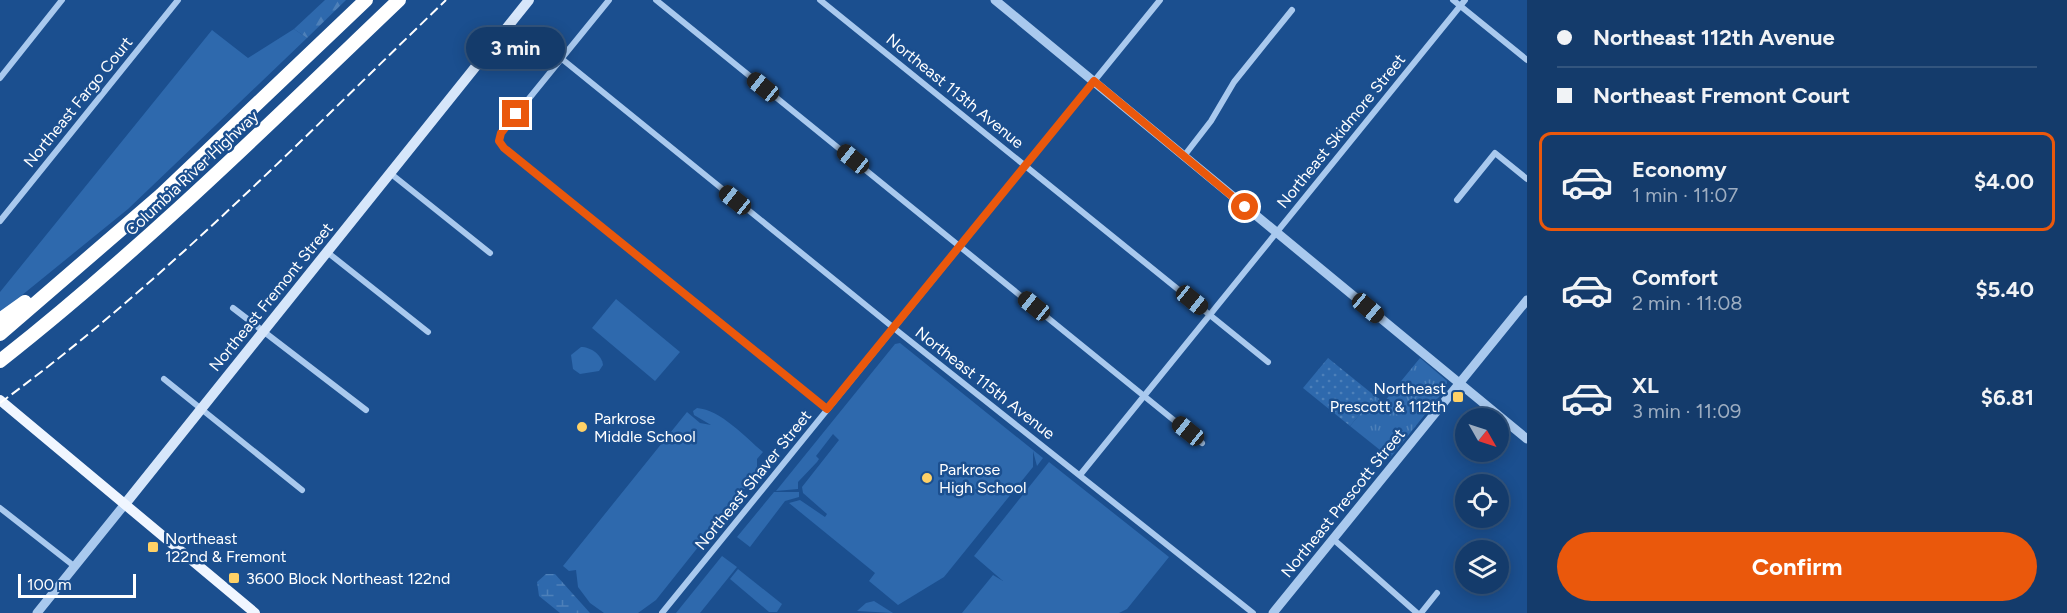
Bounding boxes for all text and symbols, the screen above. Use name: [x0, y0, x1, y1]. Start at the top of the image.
text: Northeast 112th Avenue: [1593, 24, 1835, 51]
callout: 3 min: [466, 27, 566, 69]
street label: Northeast 113th Avenue: [882, 30, 1028, 152]
street label: Northeast Fargo Court: [20, 33, 136, 171]
text: 3 min: [491, 36, 540, 60]
street label: Northeast Skidmore Street: [1273, 50, 1409, 212]
car: [743, 69, 783, 105]
text: Northeast Fremont Court: [1593, 82, 1850, 109]
route end: [502, 100, 529, 127]
street label: Columbia River Highway: [122, 106, 263, 240]
car: [833, 141, 873, 177]
icon: car: [1560, 155, 1614, 209]
text: Economy: [1632, 156, 1727, 183]
text: $4.00: [1974, 168, 2034, 195]
car: [715, 182, 755, 218]
text: 1 min · 11:07: [1632, 183, 1738, 207]
route start: [1231, 193, 1258, 220]
street label: Northeast Fremont Street: [205, 219, 337, 375]
icon: car: [1560, 263, 1614, 317]
text: Comfort: [1632, 264, 1718, 291]
text: $5.40: [1975, 276, 2034, 303]
car: [1172, 282, 1212, 318]
car: [1014, 288, 1054, 324]
car: [1348, 290, 1388, 326]
text: 2 min · 11:08: [1632, 291, 1743, 315]
street label: Northeast 115th Avenue: [911, 323, 1059, 444]
icon: car: [1560, 371, 1614, 425]
text: XL: [1632, 372, 1659, 399]
place label: Northeast Prescott & 112th: [1330, 379, 1446, 416]
text: $6.81: [1981, 384, 2034, 411]
marker: Northeast Prescott & 112th: [1451, 390, 1465, 404]
text: 3 min · 11:09: [1632, 399, 1741, 423]
street label: Northeast Shaver Street: [691, 406, 815, 554]
north arrow: [1455, 408, 1509, 462]
map controls: [1455, 408, 1509, 594]
place label: Parkrose Middle School: [594, 409, 696, 446]
car: [1168, 413, 1208, 449]
marker: Parkrose Middle School: [575, 420, 589, 434]
street label: Northeast Prescott Street: [1277, 425, 1409, 581]
place label: Parkrose High School: [939, 460, 1027, 497]
marker: Parkrose High School: [920, 471, 934, 485]
button: locate: [1455, 474, 1509, 528]
place label: Northeast 122nd & Fremont: [165, 529, 287, 566]
button: Confirm: [1557, 532, 2037, 601]
marker: Northeast 122nd & Fremont: [146, 540, 160, 554]
button: layers: [1455, 540, 1509, 594]
place label: 3600 Block Northeast 122nd: [246, 569, 450, 588]
scale bar: [18, 571, 136, 598]
marker: 3600 Block Northeast 122nd: [227, 571, 241, 585]
text: 100 m: [27, 575, 72, 594]

